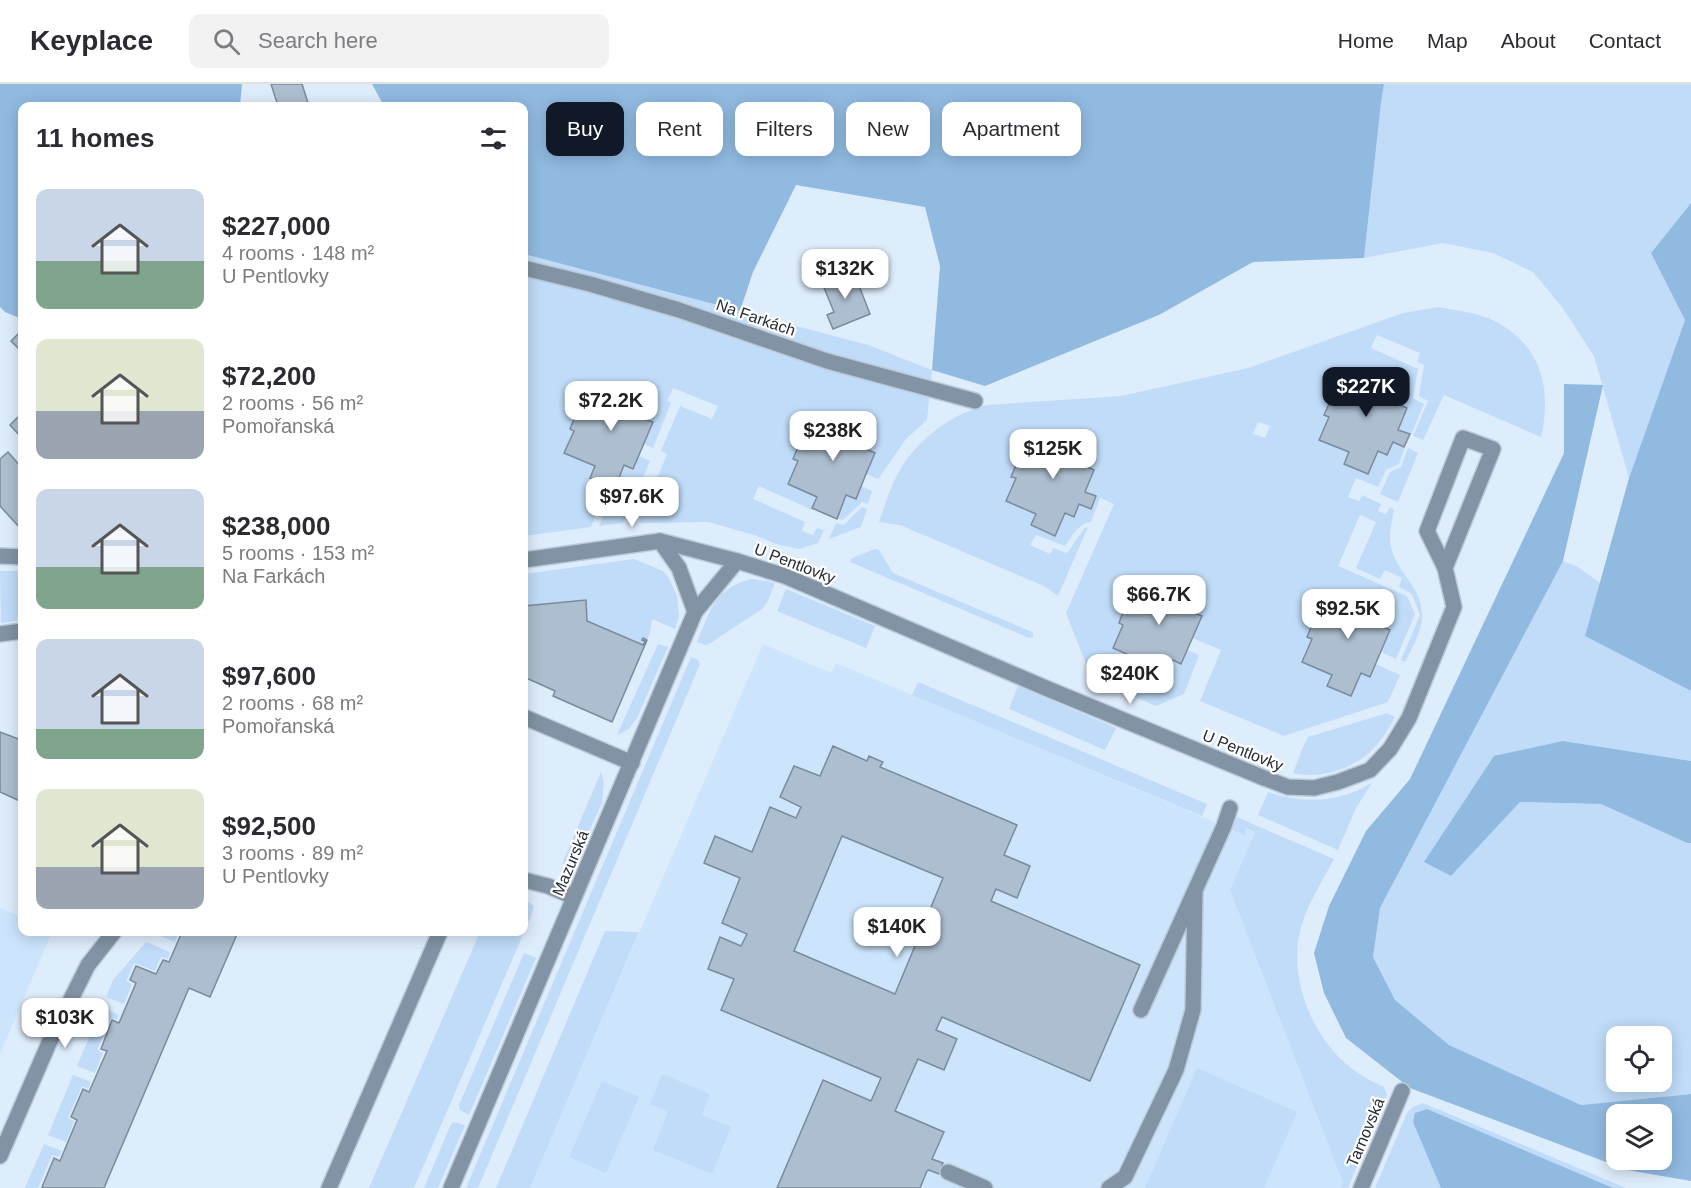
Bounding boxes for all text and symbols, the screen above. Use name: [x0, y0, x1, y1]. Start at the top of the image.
search box: [189, 14, 609, 68]
text: Keyplace: [30, 25, 153, 56]
icon: search: [210, 25, 243, 58]
text: Search here: [258, 28, 378, 53]
text: Home: [1338, 29, 1394, 52]
text: Map: [1427, 29, 1468, 52]
text: About: [1501, 29, 1556, 52]
text: Contact: [1589, 29, 1661, 52]
chip: Buy: [546, 102, 624, 156]
chip: Rent: [636, 102, 723, 156]
chip: Filters: [735, 102, 834, 156]
chip: New: [846, 102, 930, 156]
chip: Apartment: [942, 102, 1081, 156]
icon: filters: [477, 122, 510, 155]
text: 11 homes: [36, 123, 155, 153]
text: $227,000: [222, 211, 330, 241]
icon: home: [84, 213, 156, 285]
text: 4 rooms · 148 m²: [222, 242, 374, 264]
pin: $132K: [803, 249, 887, 300]
text: $132K: [816, 257, 874, 279]
text: U Pentlovky: [222, 265, 329, 287]
street label: Na Farkách: [714, 296, 798, 339]
text: $72,200: [222, 361, 316, 391]
icon: home: [84, 363, 156, 435]
pin: $227K: [1324, 367, 1408, 418]
text: $227K: [1337, 375, 1395, 397]
pin: $72.2K: [562, 381, 660, 432]
text: $72.2K: [579, 389, 643, 411]
text: 2 rooms · 56 m²: [222, 392, 363, 414]
pin: $238K: [791, 411, 875, 462]
text: Pomořanská: [222, 415, 334, 437]
text: $238K: [804, 419, 862, 441]
pin: $125K: [1011, 429, 1095, 480]
text: $125K: [1024, 437, 1082, 459]
pin: $97.6K: [583, 477, 681, 528]
text: $97.6K: [600, 485, 664, 507]
text: $238,000: [222, 511, 330, 541]
icon: home: [84, 513, 156, 585]
street label: U Pentlovky: [752, 540, 838, 587]
text: 5 rooms · 153 m²: [222, 542, 374, 564]
text: Na Farkách: [222, 565, 325, 587]
pin: $66.7K: [1110, 575, 1208, 626]
text: $66.7K: [1127, 583, 1191, 605]
pin: $92.5K: [1299, 589, 1397, 640]
text: $92.5K: [1316, 597, 1380, 619]
pin: $240K: [1088, 654, 1172, 705]
text: $97,600: [222, 661, 316, 691]
text: $240K: [1101, 662, 1159, 684]
icon: home: [84, 663, 156, 735]
text: 2 rooms · 68 m²: [222, 692, 363, 714]
text: Pomořanská: [222, 715, 334, 737]
street label: U Pentlovky: [1200, 727, 1286, 774]
text: $92,500: [222, 811, 316, 841]
icon: home: [84, 813, 156, 885]
street label: Mazurská: [549, 828, 592, 898]
text: 3 rooms · 89 m²: [222, 842, 363, 864]
text: U Pentlovky: [222, 865, 329, 887]
pin: $140K: [855, 907, 939, 958]
text: $140K: [868, 915, 926, 937]
pin: $103K: [23, 998, 107, 1049]
text: $103K: [36, 1006, 94, 1028]
map controls: [1606, 1026, 1672, 1170]
button: locate: [1606, 1026, 1672, 1092]
street label: Tarnovská: [1343, 1095, 1388, 1169]
button: layers: [1606, 1104, 1672, 1170]

